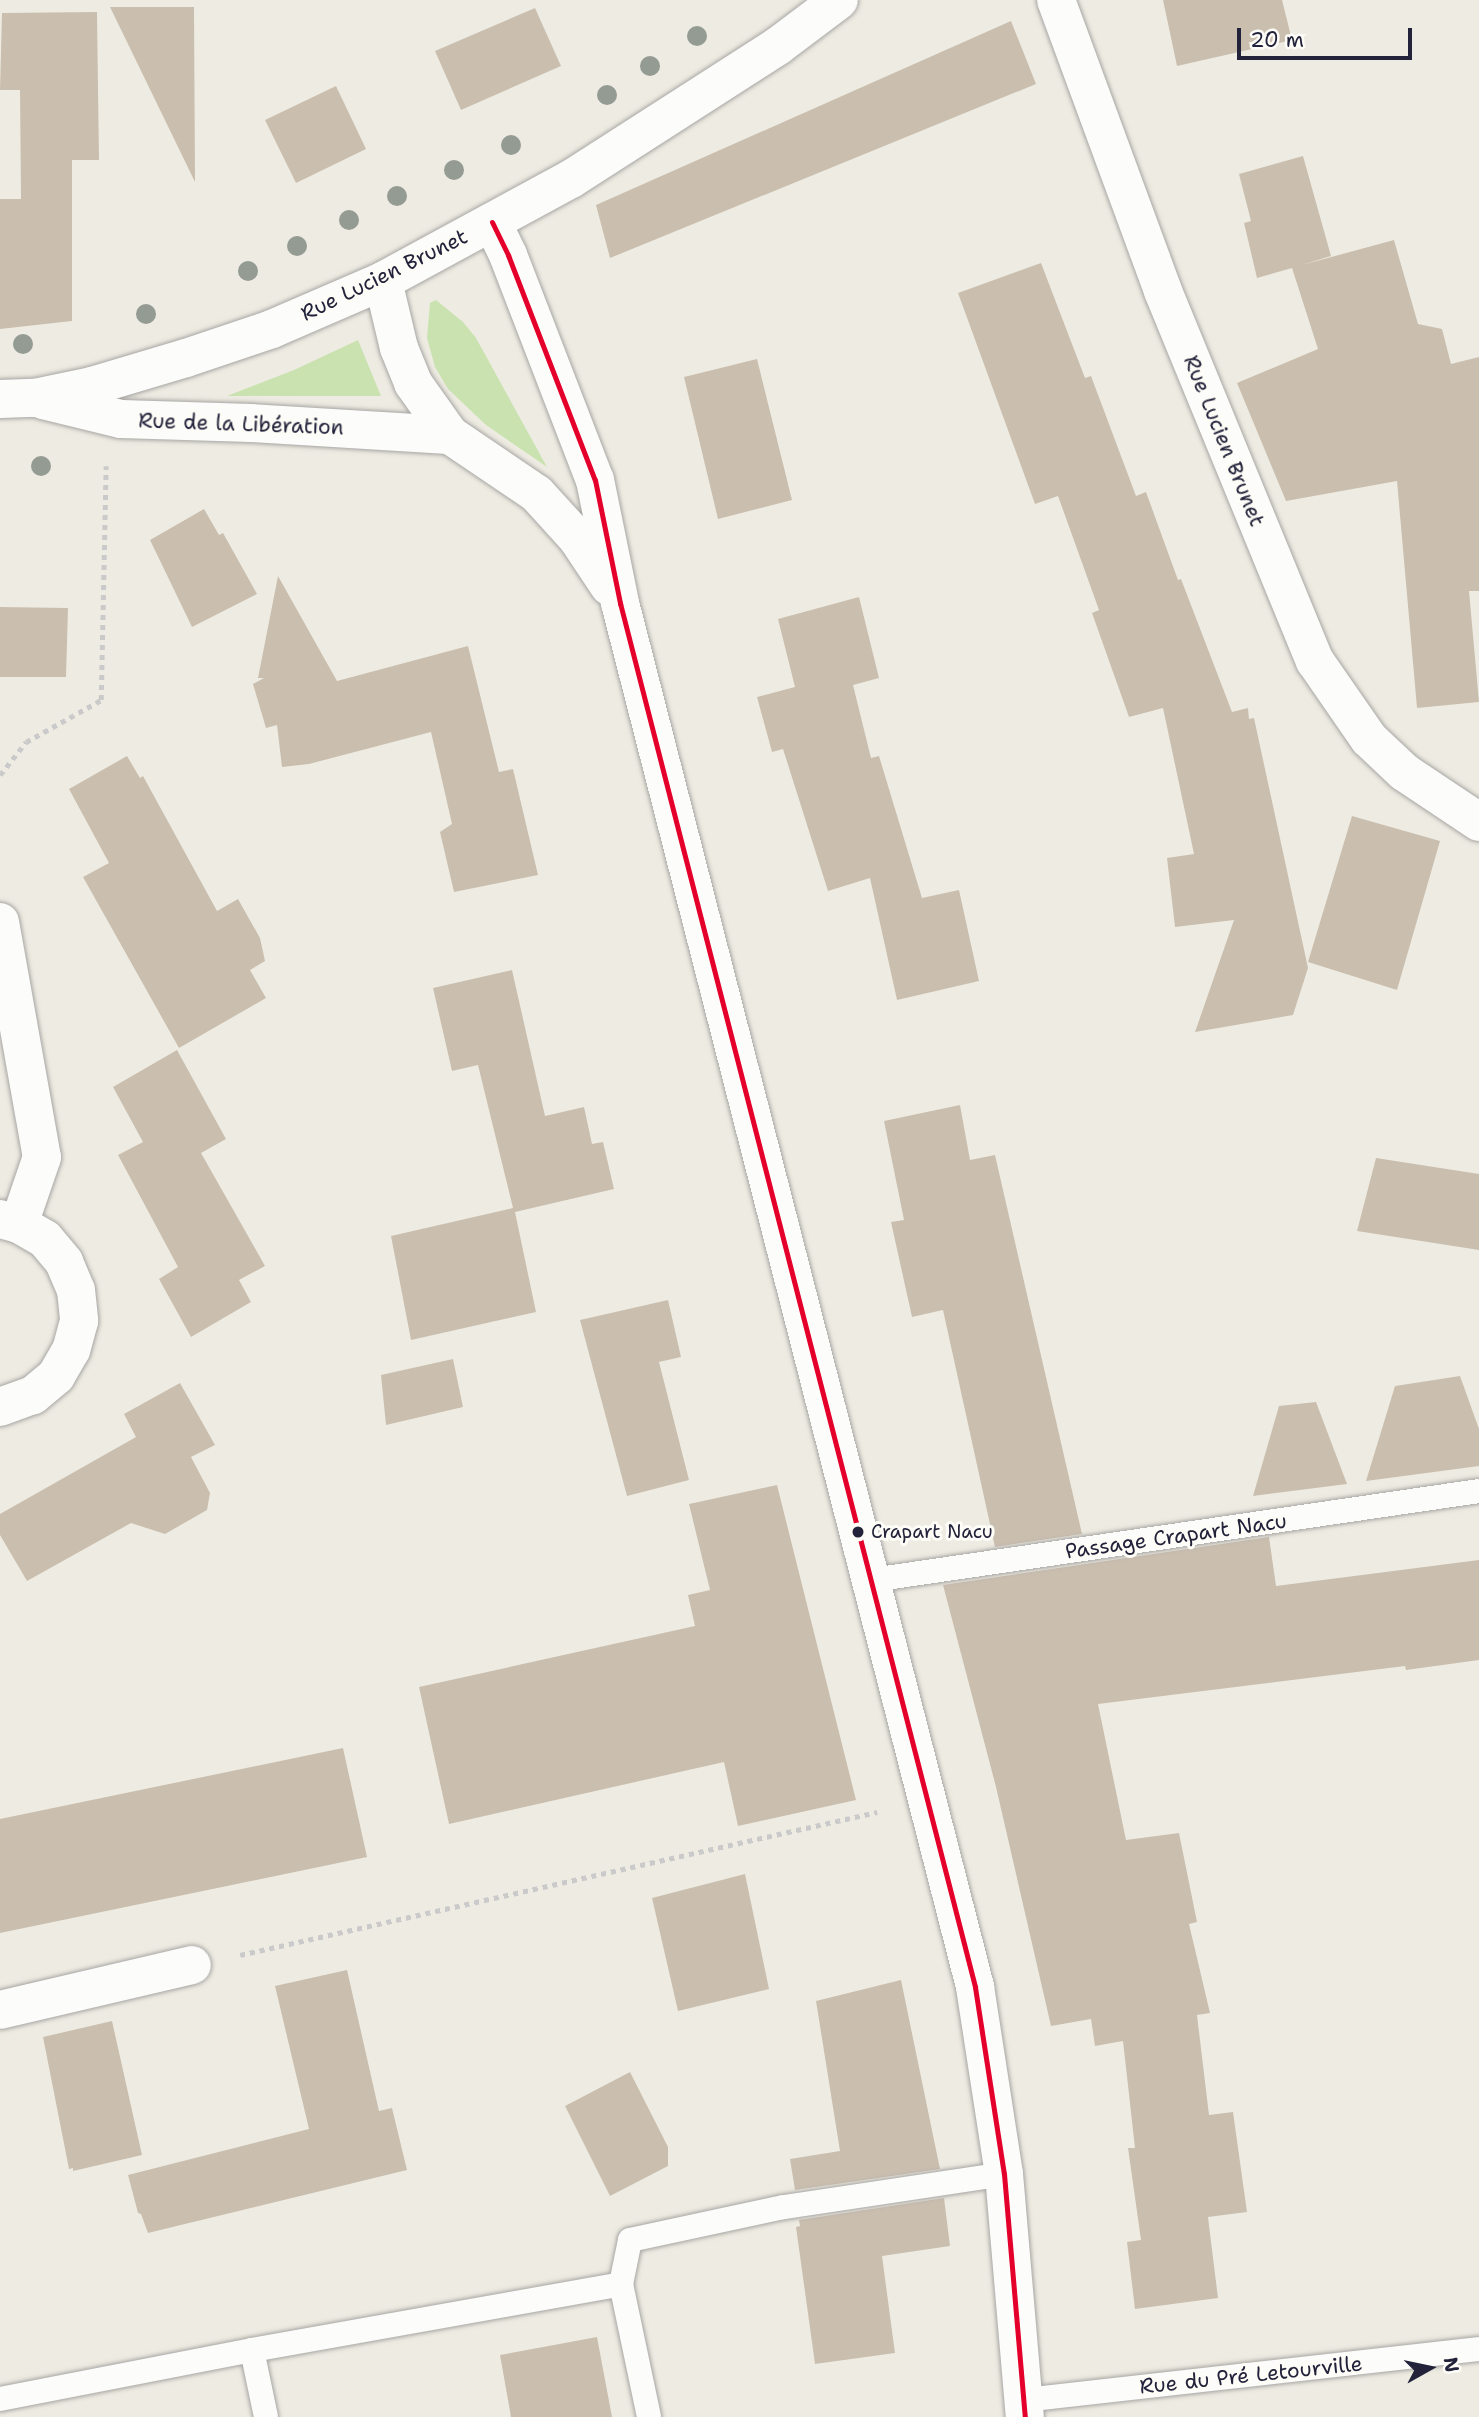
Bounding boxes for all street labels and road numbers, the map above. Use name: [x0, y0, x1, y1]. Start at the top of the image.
street label: Rue Lucien Brunet: [297, 224, 471, 326]
street label: Rue Lucien Brunet: [1178, 352, 1270, 530]
street label: Rue de la Libération: [138, 408, 344, 440]
street label: Passage Crapart Nacu: [1064, 1508, 1288, 1564]
street label: Rue du Pré Letourville: [1138, 2351, 1364, 2399]

